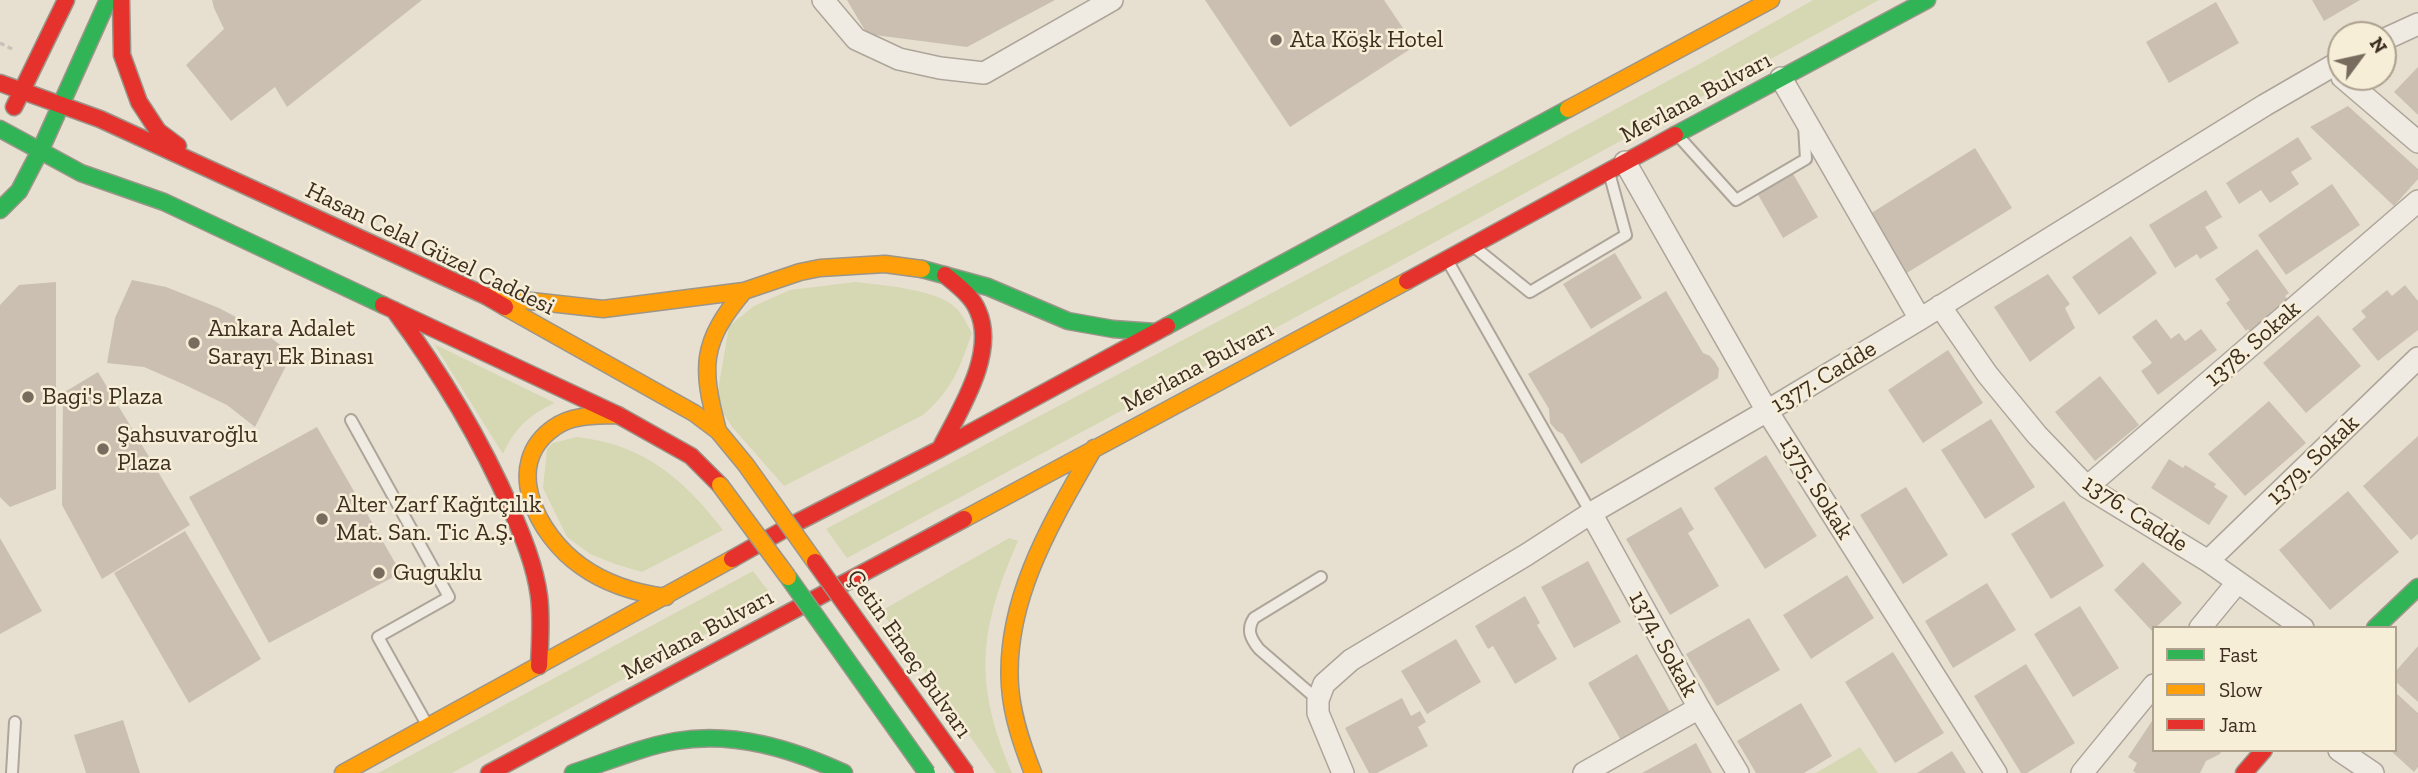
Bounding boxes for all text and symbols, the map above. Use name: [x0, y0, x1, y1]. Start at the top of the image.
north arrow: [2327, 21, 2397, 91]
place label: Ata Köşk Hotel: [1290, 26, 1443, 54]
marker: Ata Köşk Hotel: [1268, 32, 1284, 48]
text: N: [2365, 33, 2392, 58]
street label: Mevlana Bulvarı: [1616, 46, 1776, 150]
street label: Hasan Celal Güzel Caddesi: [301, 176, 559, 322]
street label: 1378. Sokak: [2199, 295, 2307, 393]
place label: Ankara Adalet Sarayı Ek Binası: [208, 315, 374, 371]
street label: Mevlana Bulvarı: [1118, 315, 1278, 419]
street label: 1377. Cadde: [1766, 334, 1882, 420]
marker: Ankara Adalet Sarayı Ek Binası: [186, 335, 202, 351]
place label: Bagi's Plaza: [42, 383, 163, 411]
marker: Bagi's Plaza: [20, 389, 36, 405]
street label: 1379. Sokak: [2261, 409, 2365, 511]
place label: Şahsuvaroğlu Plaza: [117, 421, 258, 477]
street label: 1375. Sokak: [1773, 431, 1859, 545]
marker: Şahsuvaroğlu Plaza: [95, 441, 111, 457]
street label: 1376. Cadde: [2077, 469, 2193, 559]
place label: Alter Zarf Kağıtçılık Mat. San. Tic A.Ş.: [336, 491, 541, 547]
marker: Alter Zarf Kağıtçılık Mat. San. Tic A.Ş.: [314, 511, 330, 527]
place label: Guguklu: [393, 559, 482, 587]
street label: Çetin Emeç Bulvarı: [840, 564, 978, 744]
marker: Guguklu: [371, 565, 387, 581]
street label: Mevlana Bulvarı: [618, 583, 778, 687]
street label: 1374. Sokak: [1622, 586, 1704, 702]
legend: [2152, 626, 2397, 752]
text: Fast: [2219, 642, 2258, 667]
text: Slow: [2219, 677, 2262, 702]
text: Jam: [2219, 712, 2256, 737]

